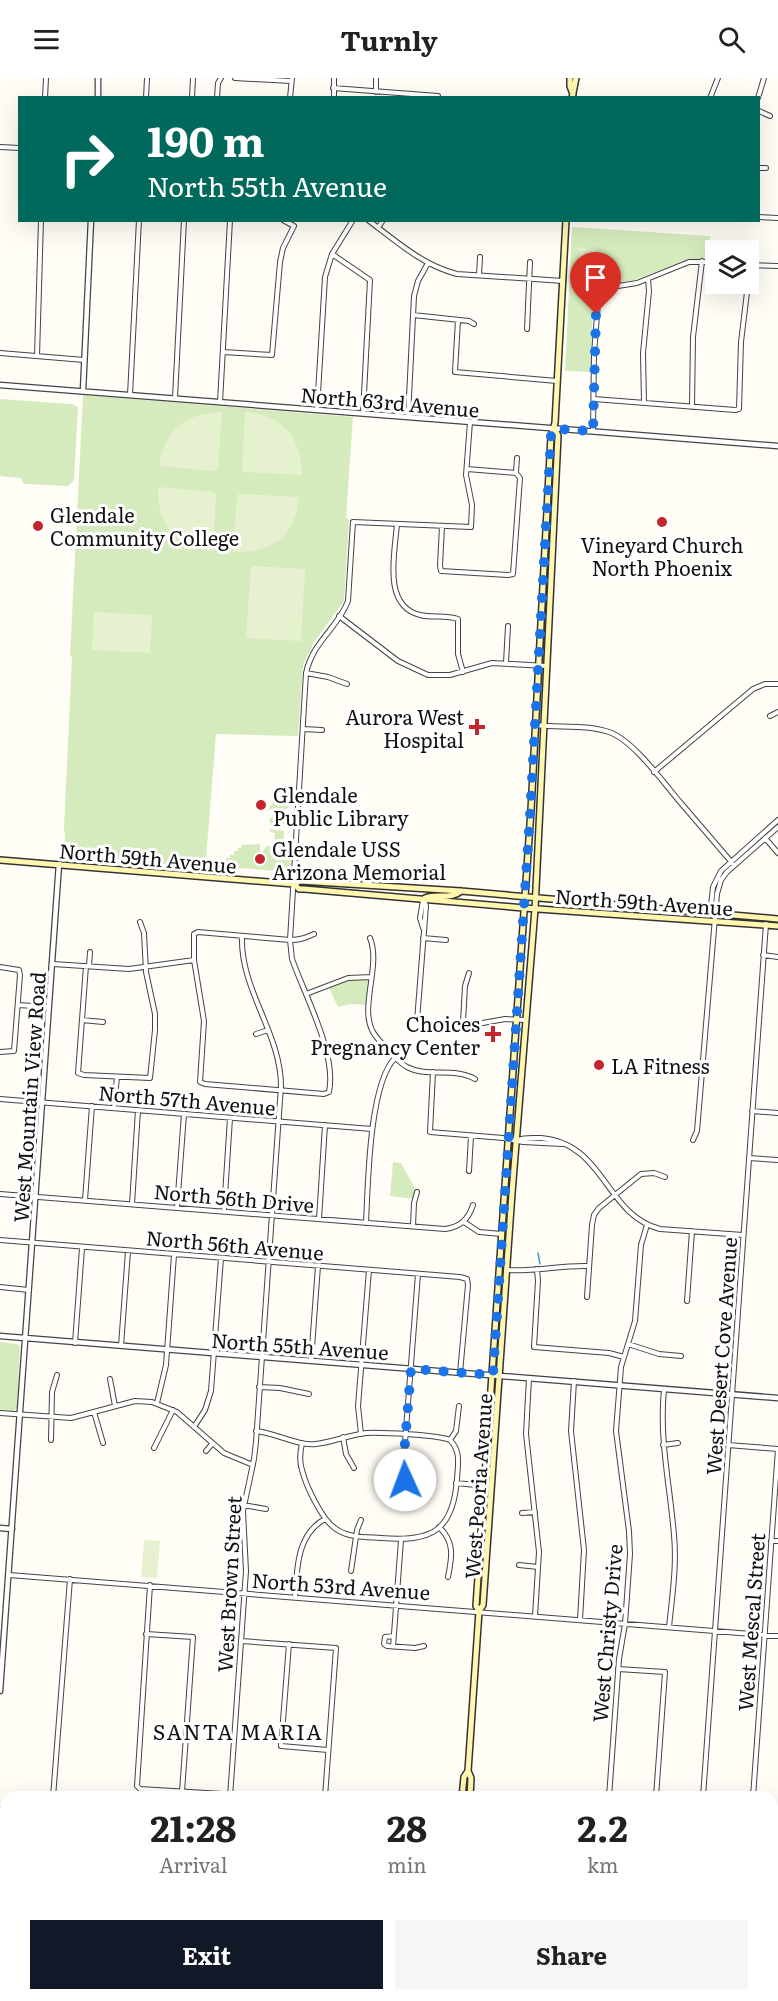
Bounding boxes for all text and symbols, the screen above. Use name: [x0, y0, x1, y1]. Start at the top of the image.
text: Turnly: [340, 19, 438, 59]
icon: menu: [30, 23, 63, 56]
icon: search: [715, 23, 748, 56]
text: 190 m: [147, 108, 265, 170]
icon: right: [48, 120, 126, 198]
text: North 55th Avenue: [147, 165, 387, 205]
map controls: [705, 240, 759, 294]
button: layers: [705, 240, 759, 294]
pin: [570, 252, 621, 314]
icon: arrive: [579, 261, 612, 294]
street label: North 63rd Avenue: [299, 378, 481, 424]
place label: Glendale Community College: [50, 499, 239, 552]
marker: Vineyard Church North Phoenix: [655, 515, 669, 529]
marker: Glendale Community College: [31, 519, 45, 533]
place label: Vineyard Church North Phoenix: [580, 529, 744, 582]
place label: Aurora West Hospital: [345, 701, 464, 754]
marker: Aurora West Hospital: [468, 718, 486, 736]
place label: Glendale Public Library: [273, 779, 409, 832]
marker: Glendale Public Library: [254, 798, 268, 812]
place label: Glendale USS Arizona Memorial: [272, 833, 446, 886]
street label: North 59th Avenue: [58, 834, 238, 880]
marker: Glendale USS Arizona Memorial: [253, 852, 267, 866]
street label: North 59th Avenue: [554, 880, 734, 922]
street label: West Mountain View Road: [4, 971, 52, 1223]
place label: Choices Pregnancy Center: [310, 1008, 481, 1061]
marker: Choices Pregnancy Center: [484, 1025, 502, 1043]
place label: LA Fitness: [611, 1050, 710, 1080]
marker: LA Fitness: [592, 1058, 606, 1072]
street label: North 57th Avenue: [97, 1076, 277, 1122]
street label: North 56th Drive: [153, 1175, 315, 1219]
street label: North 56th Avenue: [145, 1221, 325, 1267]
street label: West Desert Cove Avenue: [697, 1236, 743, 1476]
street label: North 55th Avenue: [210, 1324, 390, 1366]
street label: West Peoria Avenue: [456, 1392, 498, 1580]
position arrow: [373, 1448, 437, 1512]
street label: West Brown Street: [208, 1495, 248, 1673]
street label: West Mescal Street: [729, 1532, 771, 1712]
street label: West Christy Drive: [583, 1543, 629, 1723]
street label: North 53rd Avenue: [251, 1564, 431, 1606]
district label: SANTA MARIA: [153, 1715, 323, 1746]
text: 21:28: [150, 1800, 237, 1853]
text: 28: [387, 1800, 427, 1853]
text: 2.2: [577, 1800, 628, 1853]
text: Arrival: [159, 1849, 228, 1879]
text: min: [387, 1849, 427, 1879]
text: km: [587, 1849, 618, 1879]
button: Exit: [30, 1920, 383, 1989]
button: Share: [395, 1920, 748, 1989]

